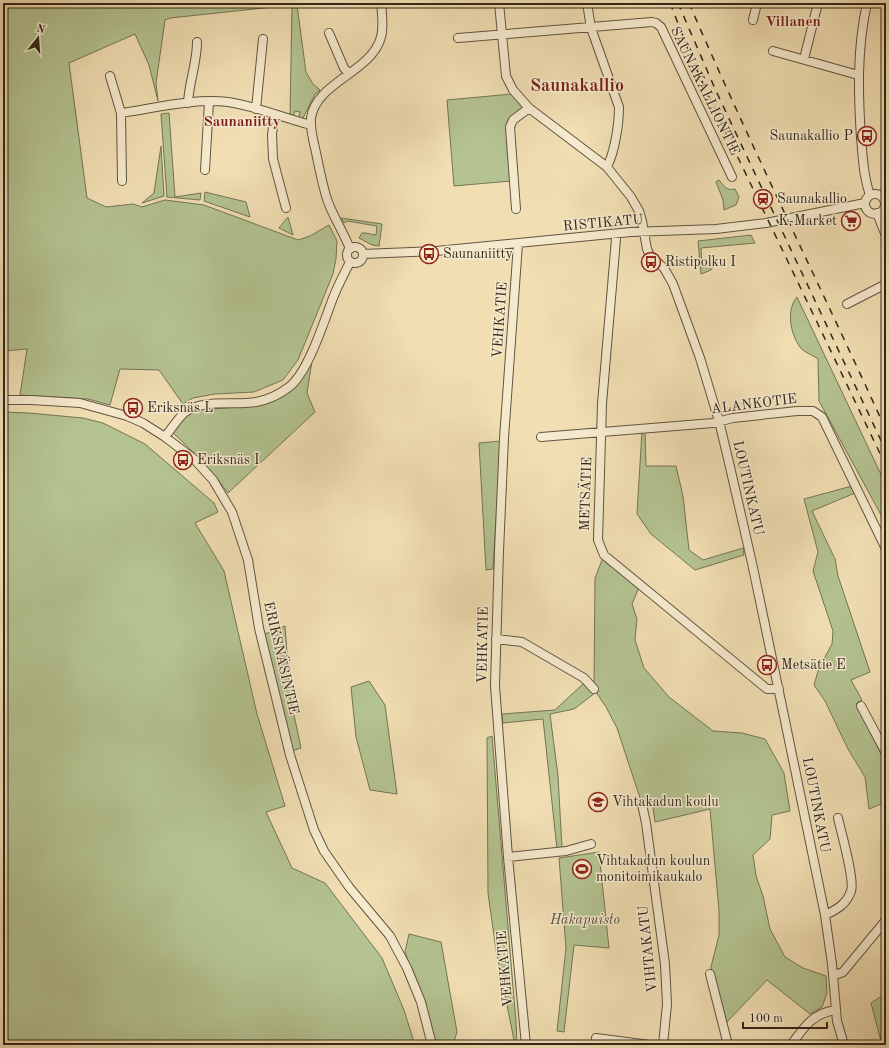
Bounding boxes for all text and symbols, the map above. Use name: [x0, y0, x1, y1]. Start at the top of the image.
district label: Villanen: [765, 15, 821, 30]
north arrow: [18, 18, 58, 58]
text: N: [35, 23, 47, 37]
street label: SAUNAKALLIONTIE: [668, 24, 742, 158]
district label: Saunakallio: [530, 77, 624, 95]
district label: Saunaniitty: [203, 115, 281, 130]
bus stop icon: Saunakallio P: [856, 125, 878, 147]
place label: Saunakallio P: [770, 129, 853, 143]
station icon: Saunakallio: [752, 188, 774, 210]
place label: Saunakallio: [777, 192, 847, 206]
supermarket icon: K-Market: [840, 210, 862, 232]
street label: RISTIKATU: [562, 213, 644, 233]
place label: K-Market: [778, 214, 837, 228]
bus stop icon: Saunaniitty: [418, 243, 440, 265]
place label: Saunaniitty: [443, 247, 513, 261]
bus stop icon: Ristipolku I: [640, 251, 662, 273]
place label: Ristipolku I: [665, 255, 736, 269]
street label: VEHKATIE: [490, 281, 510, 359]
street label: ALANKOTIE: [710, 392, 798, 416]
bus stop icon: Eriksnäs L: [122, 397, 144, 419]
place label: Eriksnäs L: [147, 401, 213, 415]
street label: LOUTINKATU: [730, 439, 766, 537]
bus stop icon: Eriksnäs I: [172, 449, 194, 471]
place label: Eriksnäs I: [197, 453, 260, 467]
street label: METSÄTIE: [575, 456, 594, 531]
street label: ERIKSNÄSINTIE: [261, 599, 304, 716]
street label: VEHKATIE: [475, 607, 491, 683]
bus stop icon: Metsätie E: [756, 654, 778, 676]
place label: Metsätie E: [781, 658, 846, 672]
street label: LOUTINKATU: [800, 756, 832, 854]
school or university icon: Vihtakadun koulu: [587, 791, 609, 813]
place label: Vihtakadun koulu: [612, 795, 719, 809]
place label: Vihtakadun koulun monitoimikaukalo: [596, 854, 711, 884]
sports icon: Vihtakadun koulun monitoimikaukalo: [571, 858, 593, 880]
street label: VIHTAKATU: [636, 904, 660, 993]
park label: Hakapuisto: [549, 913, 620, 928]
street label: VEHKATIE: [495, 930, 515, 1008]
scale bar: [743, 1004, 827, 1030]
text: 100 m: [749, 1013, 783, 1025]

